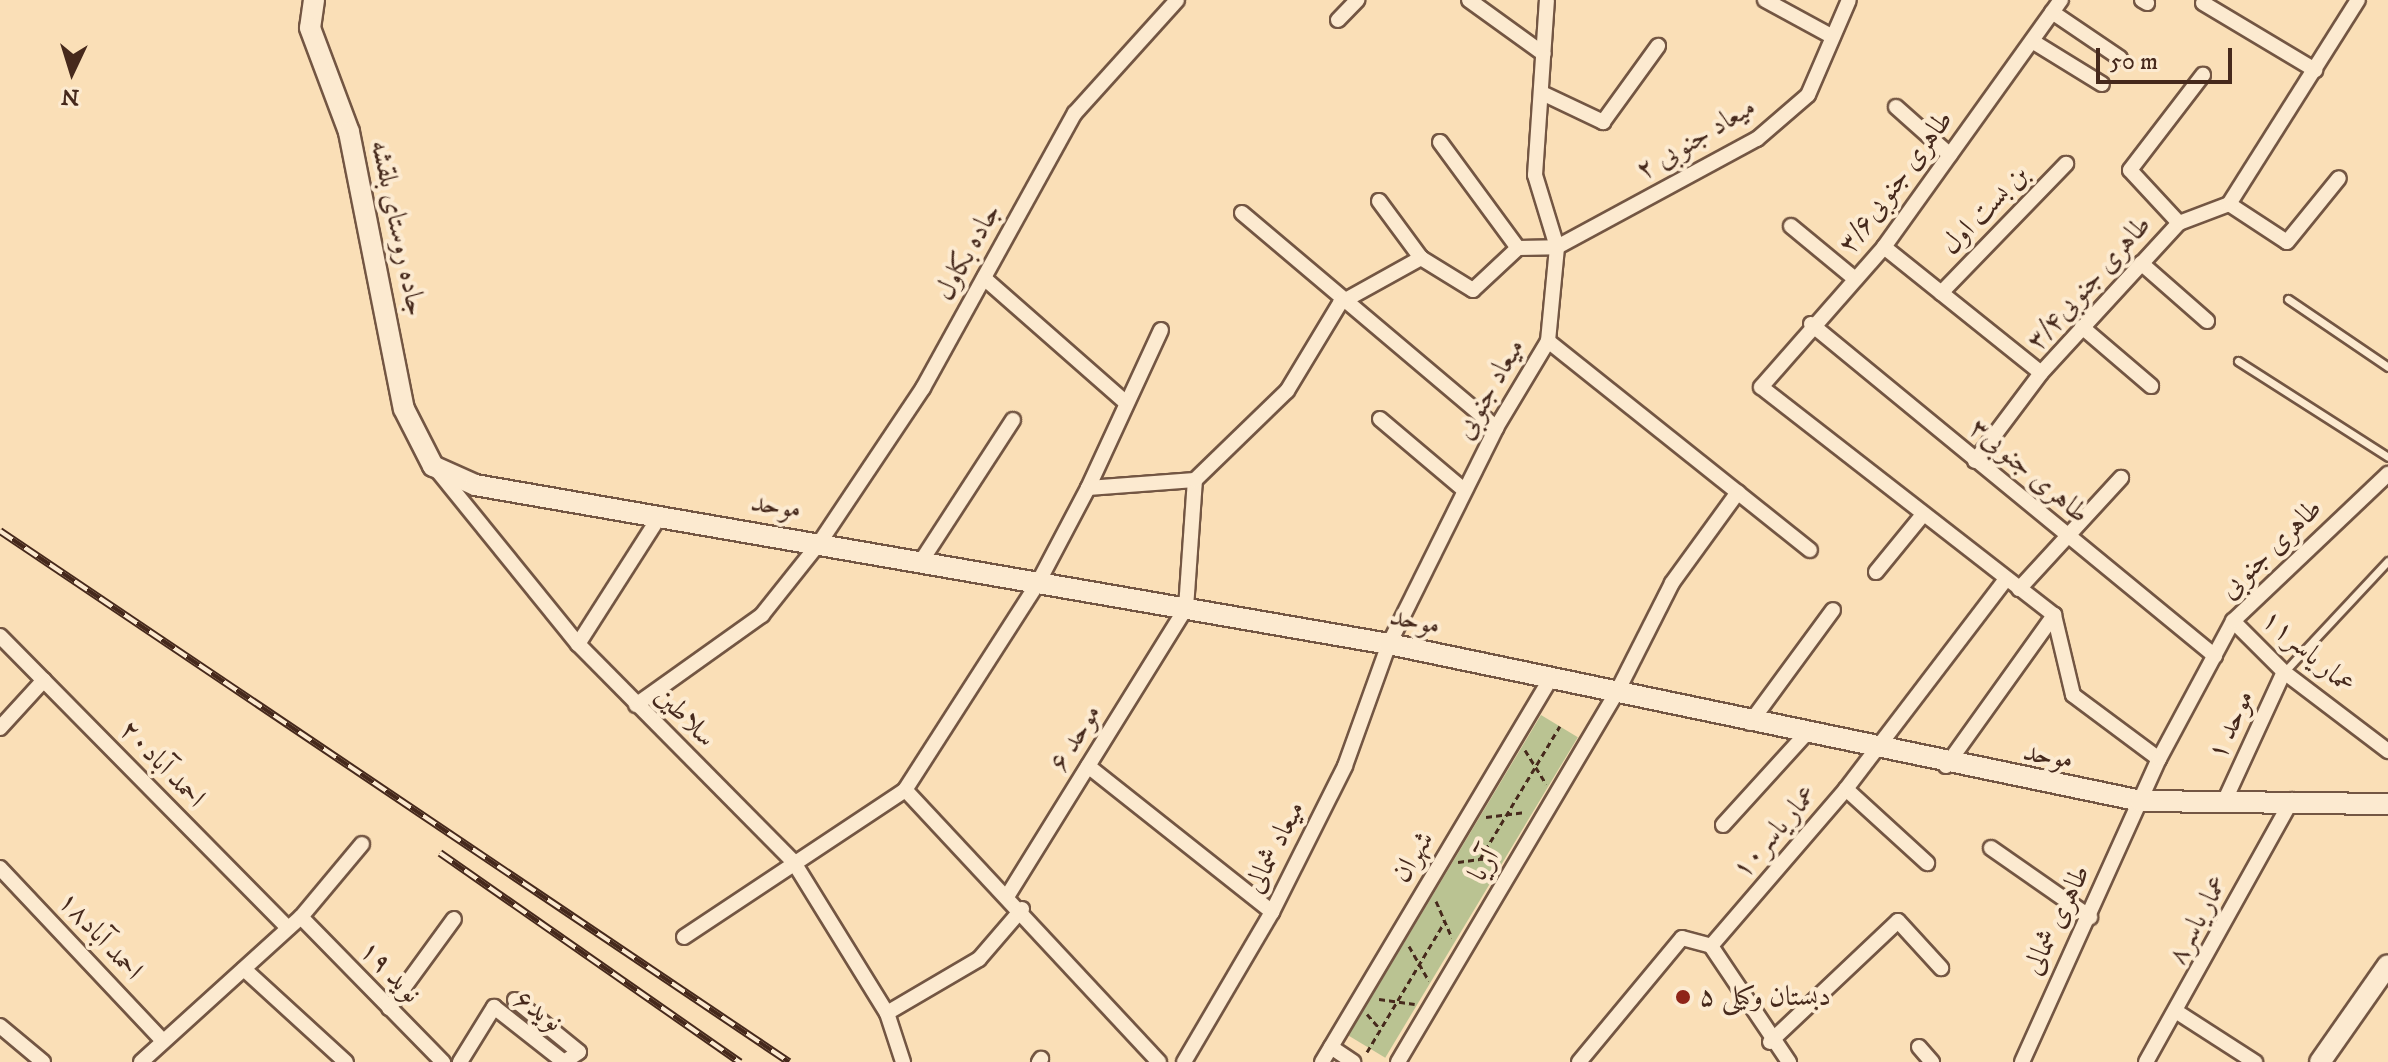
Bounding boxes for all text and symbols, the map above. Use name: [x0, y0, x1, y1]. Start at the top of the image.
north arrow: [32, 32, 112, 112]
scale bar: [2100, 32, 2236, 82]
text: 50 m: [2110, 47, 2158, 77]
text: N: [60, 82, 80, 111]
street label: میعاد جنوبی ۲: [1630, 90, 1762, 188]
street label: طاهری جنوبی۳/۶: [1831, 104, 1961, 260]
street label: جاده روستای بلقشه: [363, 137, 433, 319]
street label: بن بست اول: [1934, 158, 2036, 262]
street label: جاده بکاول: [928, 198, 1008, 306]
street label: طاهری جنوبی۳/۴: [2020, 209, 2158, 357]
street label: میعاد جنوبی: [1448, 333, 1532, 445]
street label: طاهری جنوبی۳: [1962, 411, 2096, 531]
street label: موحد: [748, 485, 804, 527]
street label: طاهری جنوبی: [2213, 492, 2329, 606]
street label: موحد: [1387, 599, 1443, 643]
street label: عمار یاسر۱۱: [2254, 602, 2362, 702]
street label: سلاطین: [648, 680, 722, 754]
street label: موحد ۱: [2200, 685, 2262, 765]
street label: موحد ۶: [1041, 698, 1109, 778]
street label: احمد آباد۲۰: [112, 713, 212, 815]
street label: موحد: [2020, 735, 2076, 777]
street label: عمار یاسر۱۰: [1725, 778, 1825, 886]
street label: میعاد شمالی: [1238, 795, 1312, 899]
street label: شهران: [1385, 825, 1441, 889]
street label: آریا: [1461, 842, 1507, 888]
street label: طاهری شمالی: [2016, 860, 2098, 980]
street label: عمار یاسر۸: [2160, 869, 2236, 971]
street label: احمد آباد۱۸: [51, 885, 149, 987]
street label: نوید ۱۹: [352, 934, 428, 1010]
place label: دبستان وکیلی ۵: [1699, 980, 1831, 1014]
street label: نوید۶: [507, 982, 569, 1040]
marker: دبستان وکیلی ۵: [1674, 988, 1692, 1006]

